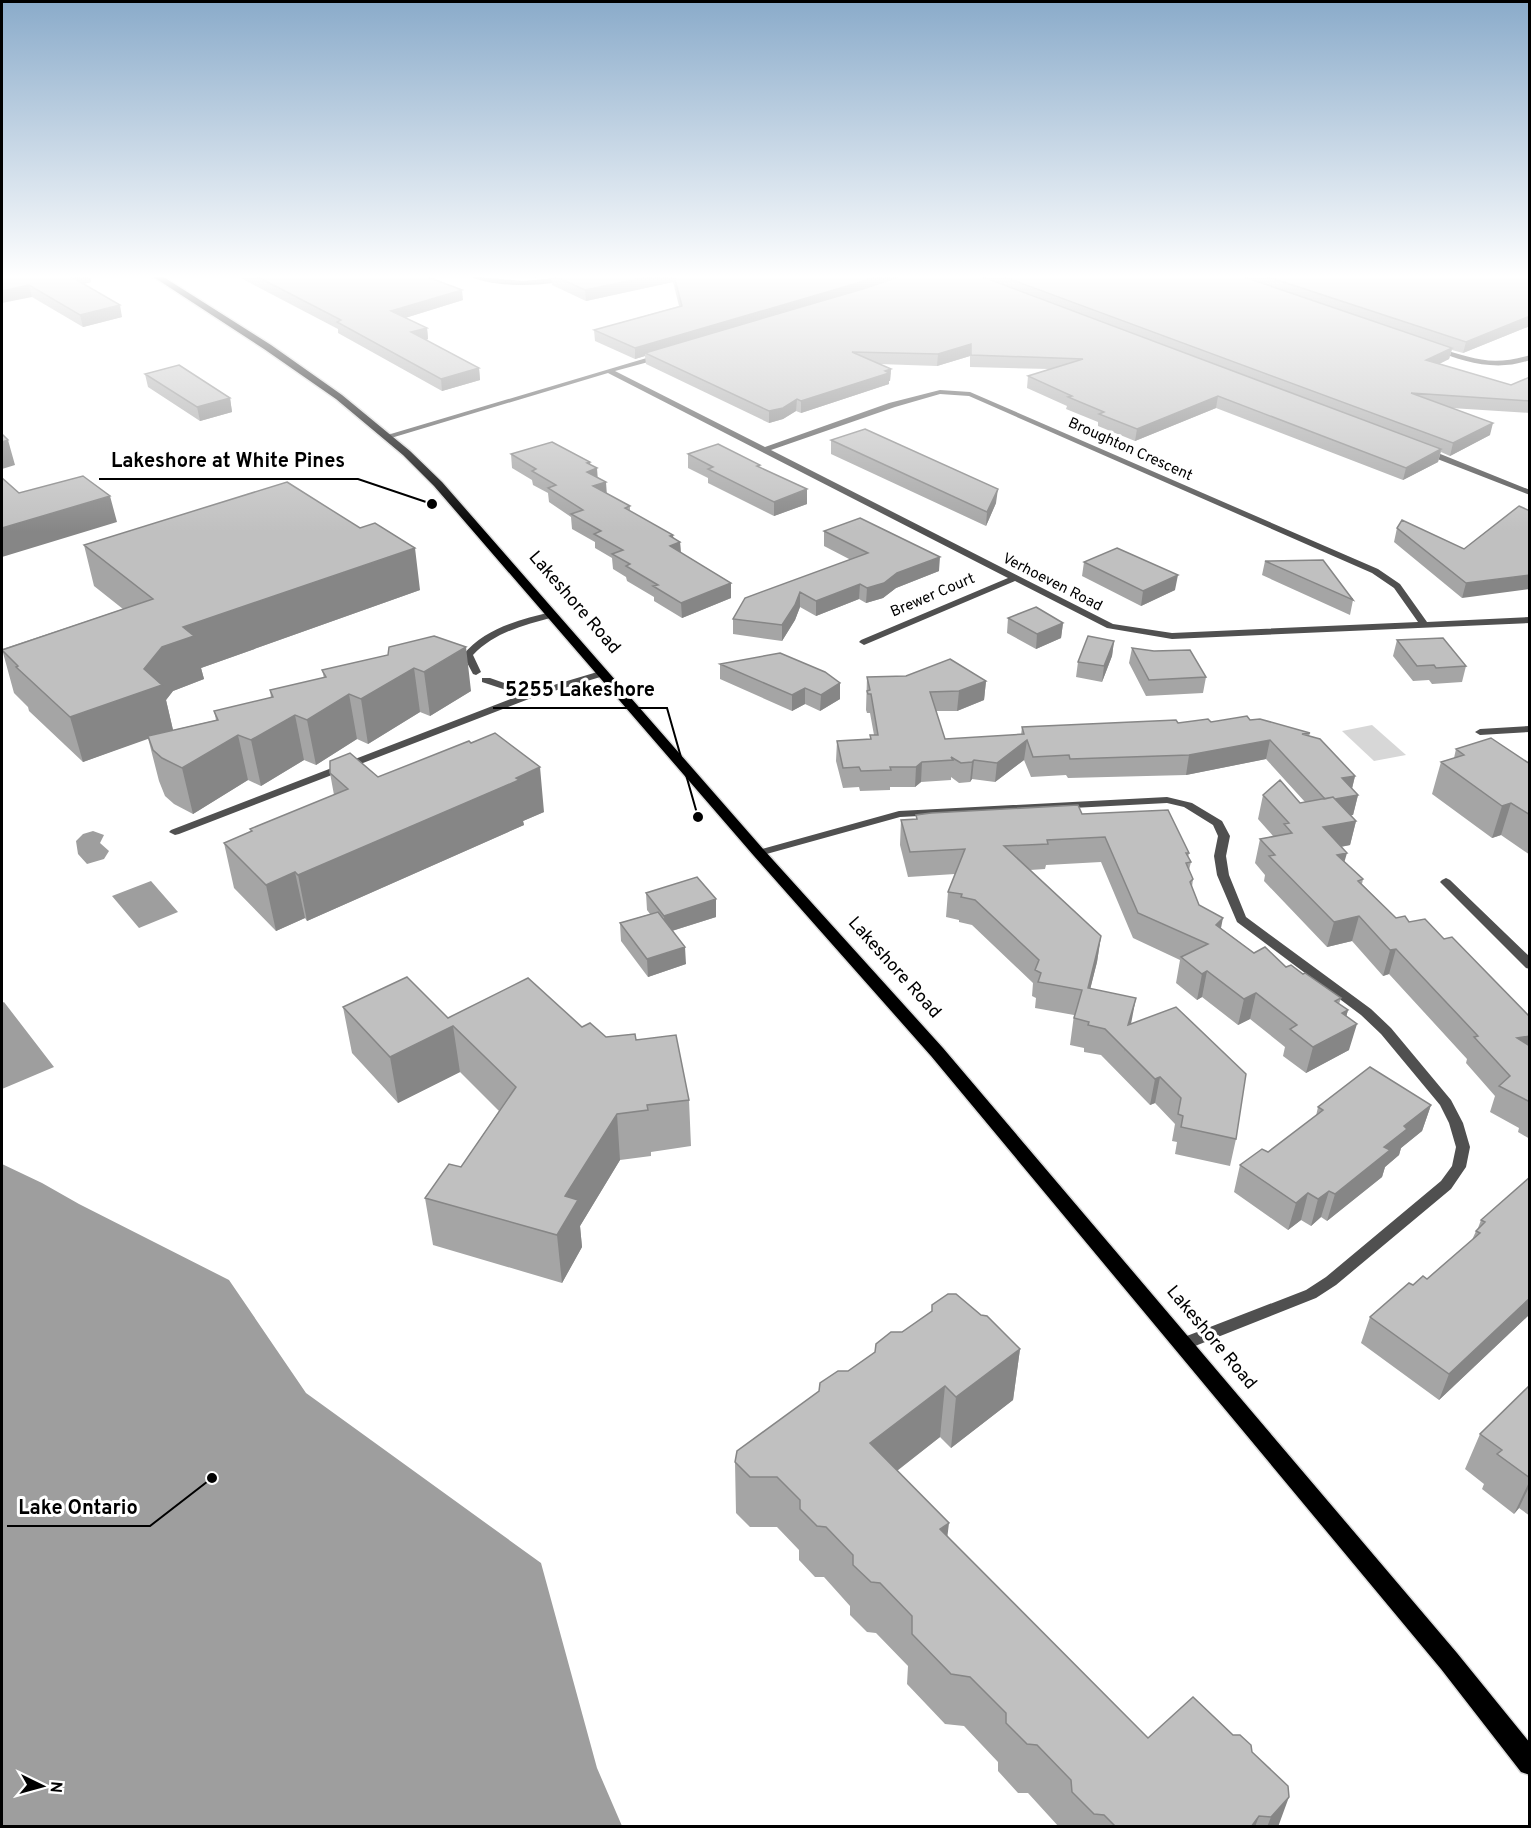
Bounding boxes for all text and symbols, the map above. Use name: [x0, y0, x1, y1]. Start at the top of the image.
street label: Broughton Crescent: [1065, 414, 1195, 486]
callout: Lakeshore at White Pines: [99, 441, 358, 479]
text: Lakeshore at White Pines: [111, 449, 345, 475]
street label: Lakeshore Road: [523, 547, 625, 659]
street label: Verhoeven Road: [999, 550, 1105, 616]
street label: Brewer Court: [888, 570, 978, 622]
callout: 5255 Lakeshore: [493, 670, 667, 708]
text: 5255 Lakeshore: [505, 678, 655, 704]
street label: Lakeshore Road: [842, 912, 946, 1024]
street label: Lakeshore Road: [1161, 1281, 1261, 1395]
callout: Lake Ontario: [7, 1488, 150, 1526]
text: Lake Ontario: [18, 1496, 138, 1522]
north arrow: [12, 1756, 72, 1816]
text: N: [44, 1781, 65, 1794]

